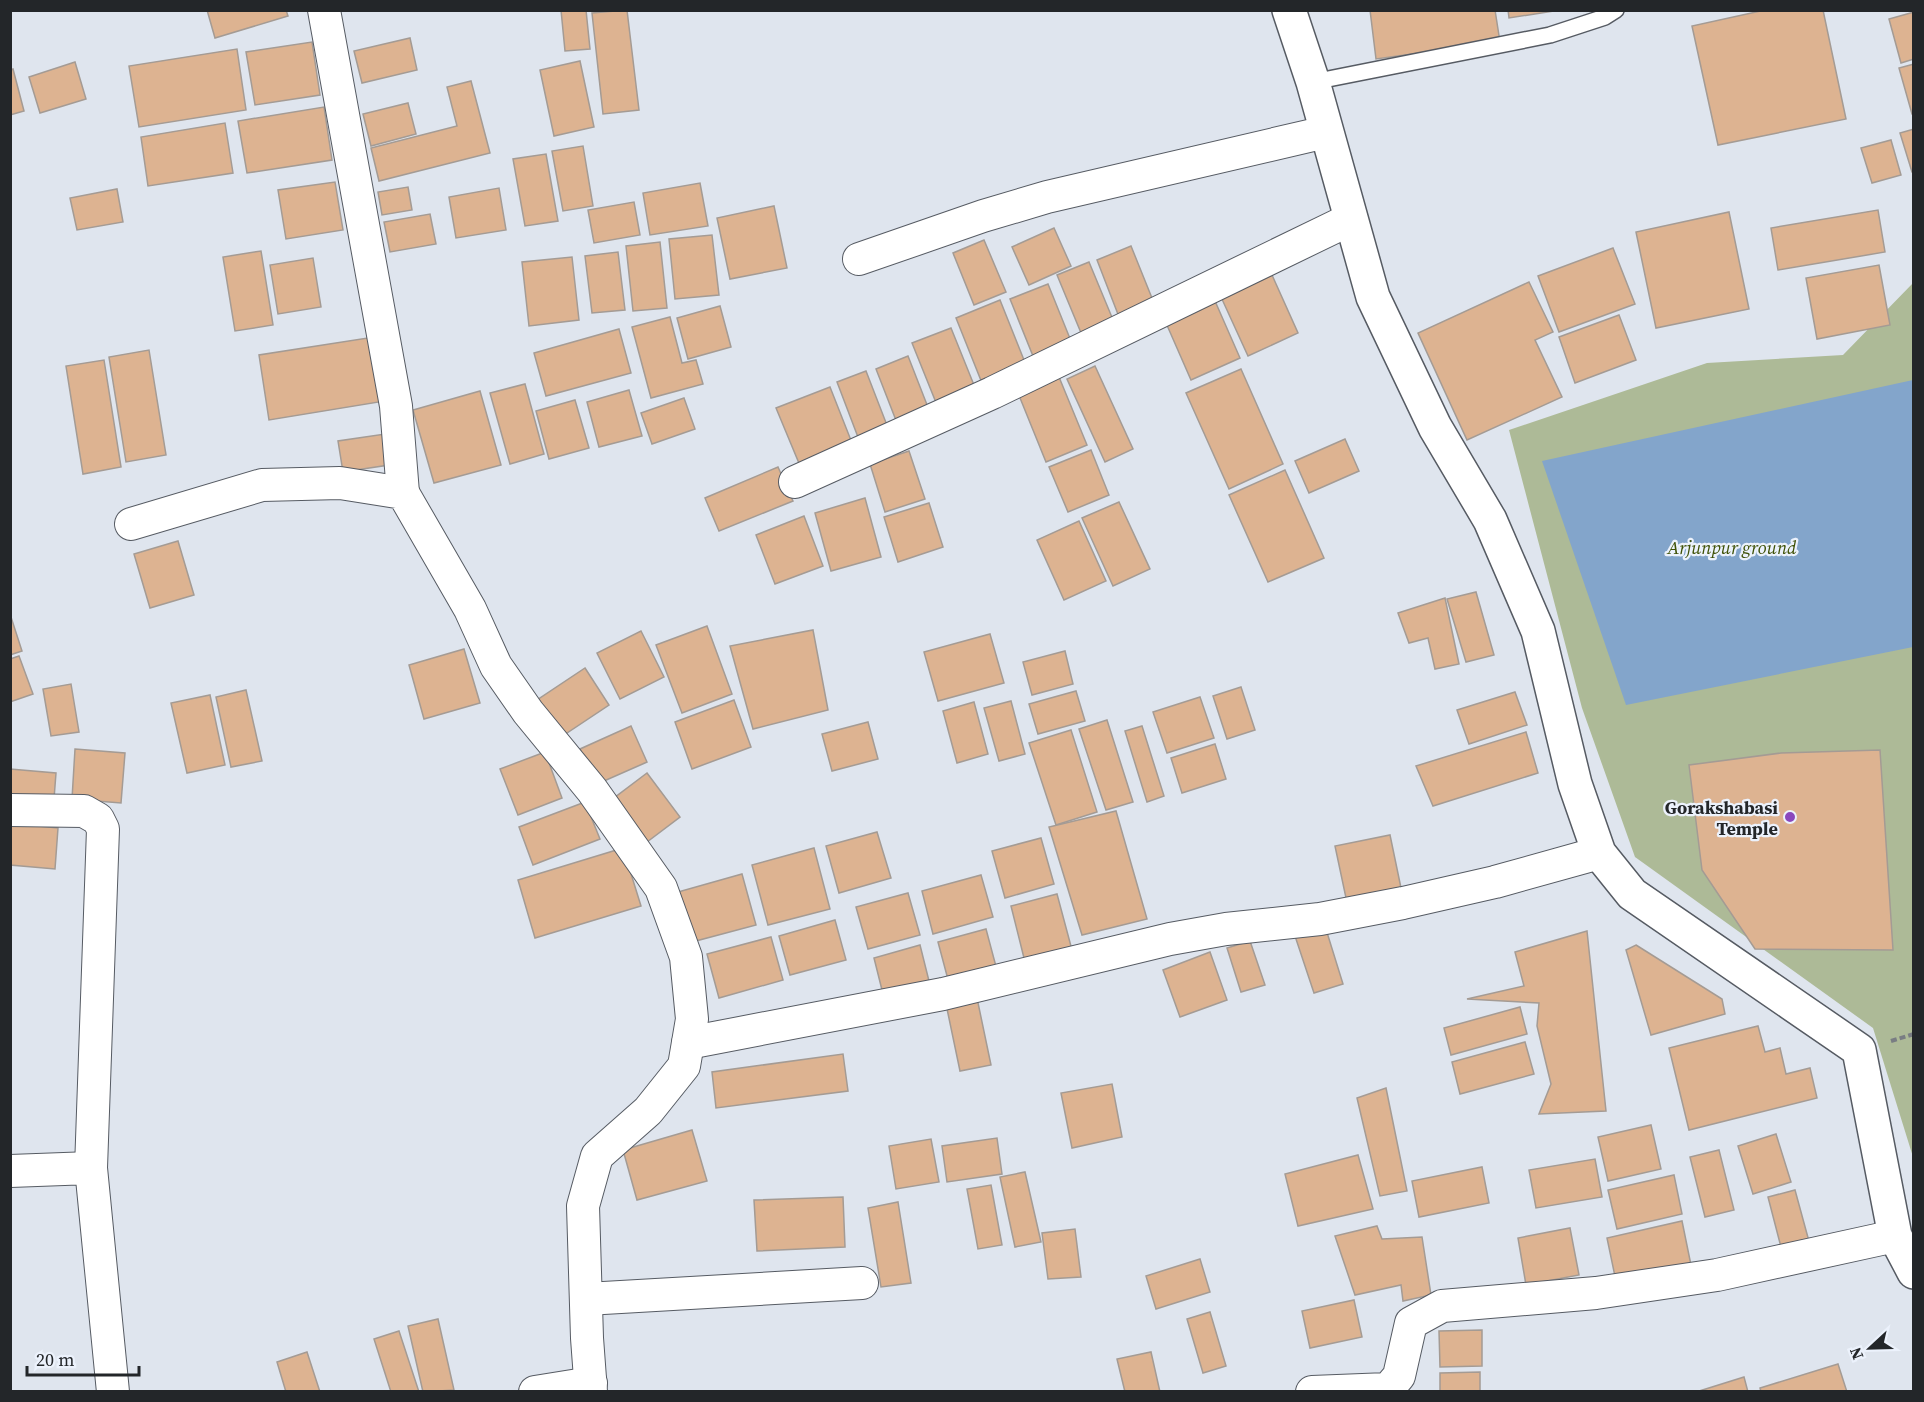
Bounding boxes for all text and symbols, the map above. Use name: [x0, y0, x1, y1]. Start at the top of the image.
park label: Arjunpur ground: [1667, 535, 1797, 560]
place label: Gorakshabasi Temple: [1665, 795, 1778, 841]
marker: Gorakshabasi Temple: [1783, 810, 1797, 824]
north arrow: [1840, 1318, 1900, 1378]
scale bar: [27, 1339, 140, 1377]
text: N: [1844, 1344, 1868, 1363]
text: 20 m: [36, 1347, 74, 1372]

